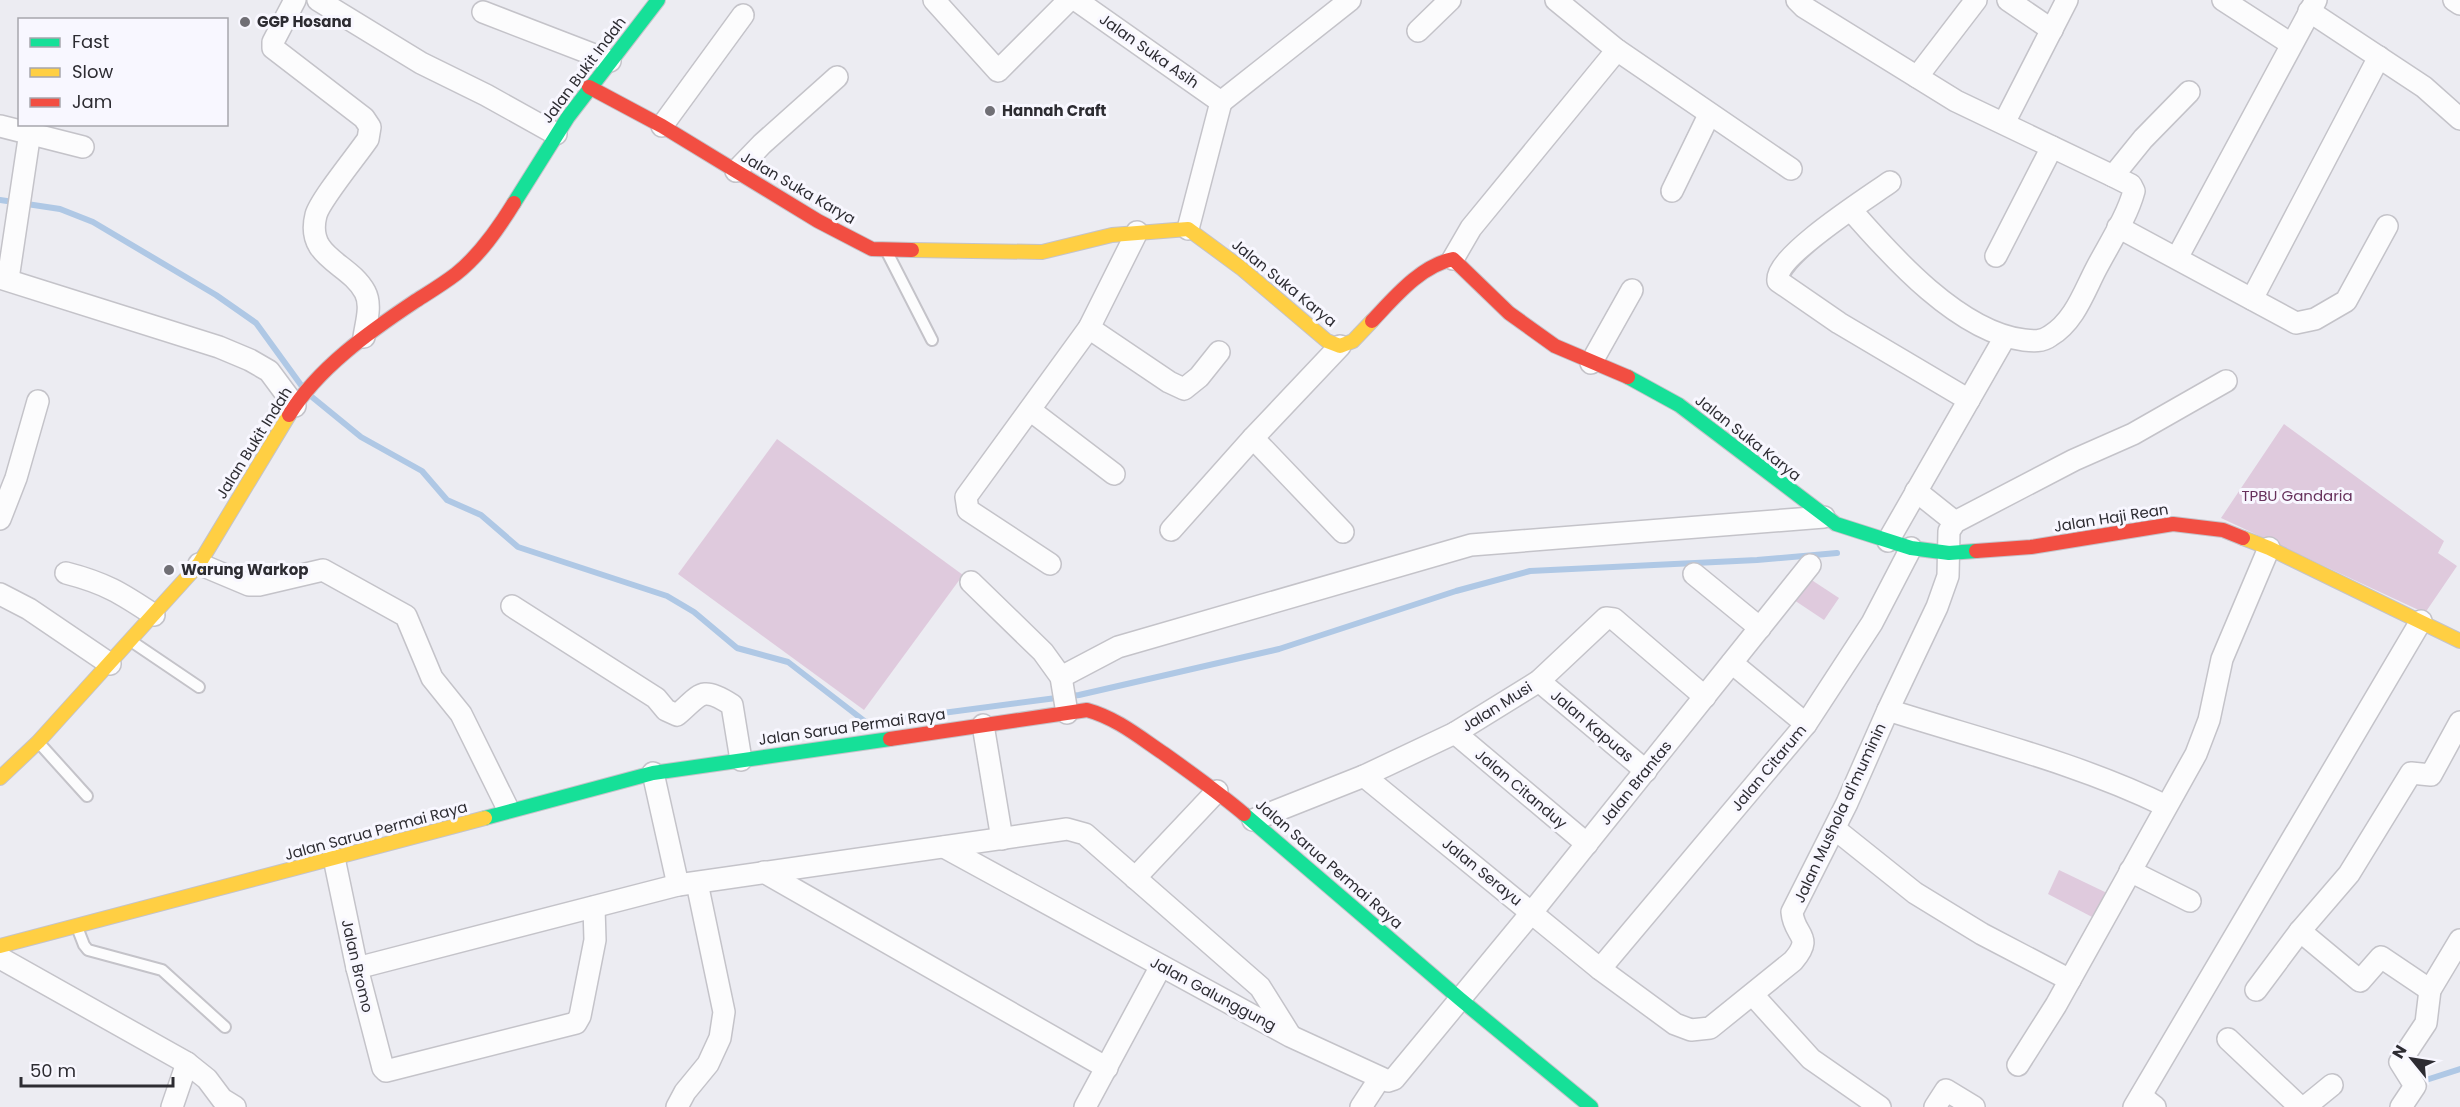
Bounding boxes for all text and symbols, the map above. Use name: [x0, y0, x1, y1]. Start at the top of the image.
street label: Jalan Suka Asih: [1095, 8, 1203, 93]
place label: GGP Hosana: [257, 11, 352, 32]
street label: Jalan Bukit Indah: [537, 12, 631, 127]
marker: GGP Hosana: [238, 15, 252, 29]
legend: [18, 18, 228, 126]
text: Fast: [72, 29, 109, 54]
text: Slow: [72, 59, 114, 84]
text: Jam: [72, 89, 112, 114]
place label: Hannah Craft: [1002, 100, 1106, 121]
marker: Hannah Craft: [983, 104, 997, 118]
street label: Jalan Suka Karya: [737, 146, 859, 229]
street label: Jalan Suka Karya: [1228, 234, 1341, 331]
street label: Jalan Bukit Indah: [211, 383, 296, 503]
street label: Jalan Suka Karya: [1691, 390, 1806, 486]
park label: TPBU Gandaria: [2241, 485, 2353, 506]
street label: Jalan Haji Rean: [2052, 498, 2170, 537]
place label: Warung Warkop: [181, 559, 308, 580]
marker: Warung Warkop: [162, 563, 176, 577]
street label: Jalan Musi: [1457, 677, 1536, 737]
street label: Jalan Kapuas: [1546, 685, 1638, 767]
street label: Jalan Sarua Permai Raya: [757, 703, 947, 750]
street label: Jalan Mushola al'muminin: [1789, 719, 1891, 906]
street label: Jalan Citarum: [1726, 720, 1811, 815]
street label: Jalan Brantas: [1595, 736, 1676, 830]
street label: Jalan Citanduy: [1471, 744, 1572, 834]
street label: Jalan Sarua Permai Raya: [1251, 794, 1407, 933]
street label: Jalan Sarua Permai Raya: [282, 796, 470, 865]
street label: Jalan Serayu: [1438, 833, 1527, 910]
street label: Jalan Bromo: [337, 917, 378, 1015]
street label: Jalan Galunggung: [1147, 951, 1280, 1036]
north arrow: [2382, 1029, 2442, 1089]
text: N: [2386, 1041, 2412, 1063]
scale bar: [21, 1050, 172, 1088]
text: 50 m: [30, 1058, 76, 1083]

